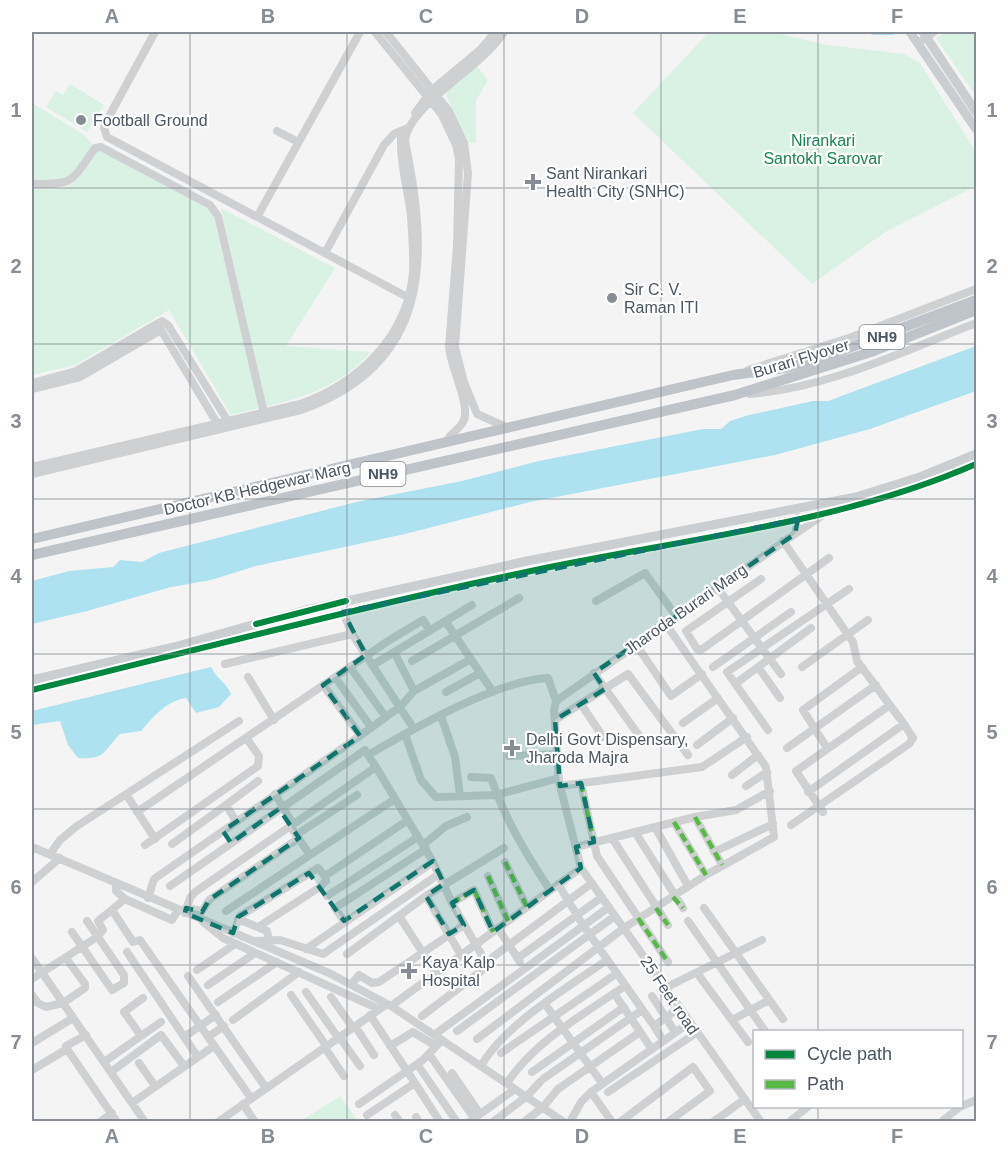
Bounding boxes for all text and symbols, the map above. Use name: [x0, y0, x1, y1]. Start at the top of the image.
text: A: [105, 5, 119, 27]
text: B: [261, 5, 275, 27]
text: C: [419, 5, 433, 27]
text: D: [575, 5, 589, 27]
text: E: [733, 5, 747, 27]
text: F: [891, 5, 903, 27]
text: 1: [10, 99, 22, 121]
text: 1: [986, 99, 998, 121]
place label: Football Ground: [93, 112, 208, 129]
marker: Football Ground: [74, 113, 88, 127]
park label: Nirankari Santokh Sarovar: [763, 132, 883, 167]
place label: Sant Nirankari Health City (SNHC): [546, 165, 685, 200]
marker: Sant Nirankari Health City (SNHC): [524, 173, 542, 191]
text: 2: [10, 255, 22, 277]
text: 2: [986, 255, 998, 277]
place label: Sir C. V. Raman ITI: [624, 281, 699, 316]
marker: Sir C. V. Raman ITI: [605, 291, 619, 305]
road number: NH9: [860, 325, 904, 349]
street label: Burari Flyover: [751, 336, 852, 381]
text: 3: [10, 410, 22, 432]
text: 3: [986, 410, 998, 432]
street label: Doctor KB Hedgewar Marg: [162, 459, 352, 518]
road number: NH9: [360, 462, 406, 486]
street label: Jharoda Burari Marg: [621, 561, 750, 658]
text: 4: [10, 565, 22, 587]
text: 4: [986, 565, 998, 587]
text: 5: [10, 721, 22, 743]
text: 5: [986, 721, 998, 743]
place label: Delhi Govt Dispensary, Jharoda Majra: [526, 731, 688, 766]
marker: Delhi Govt Dispensary, Jharoda Majra: [503, 739, 521, 757]
text: 6: [10, 876, 22, 898]
text: 6: [986, 876, 998, 898]
street label: 25 Feet road: [637, 953, 702, 1038]
place label: Kaya Kalp Hospital: [422, 954, 495, 989]
marker: Kaya Kalp Hospital: [400, 962, 418, 980]
legend: [753, 1030, 963, 1108]
text: 7: [10, 1031, 22, 1053]
text: 7: [986, 1031, 998, 1053]
text: Cycle path: [807, 1044, 892, 1064]
text: Path: [807, 1074, 844, 1094]
text: A: [105, 1125, 119, 1147]
text: B: [261, 1125, 275, 1147]
text: C: [419, 1125, 433, 1147]
text: D: [575, 1125, 589, 1147]
text: E: [733, 1125, 747, 1147]
text: F: [891, 1125, 903, 1147]

